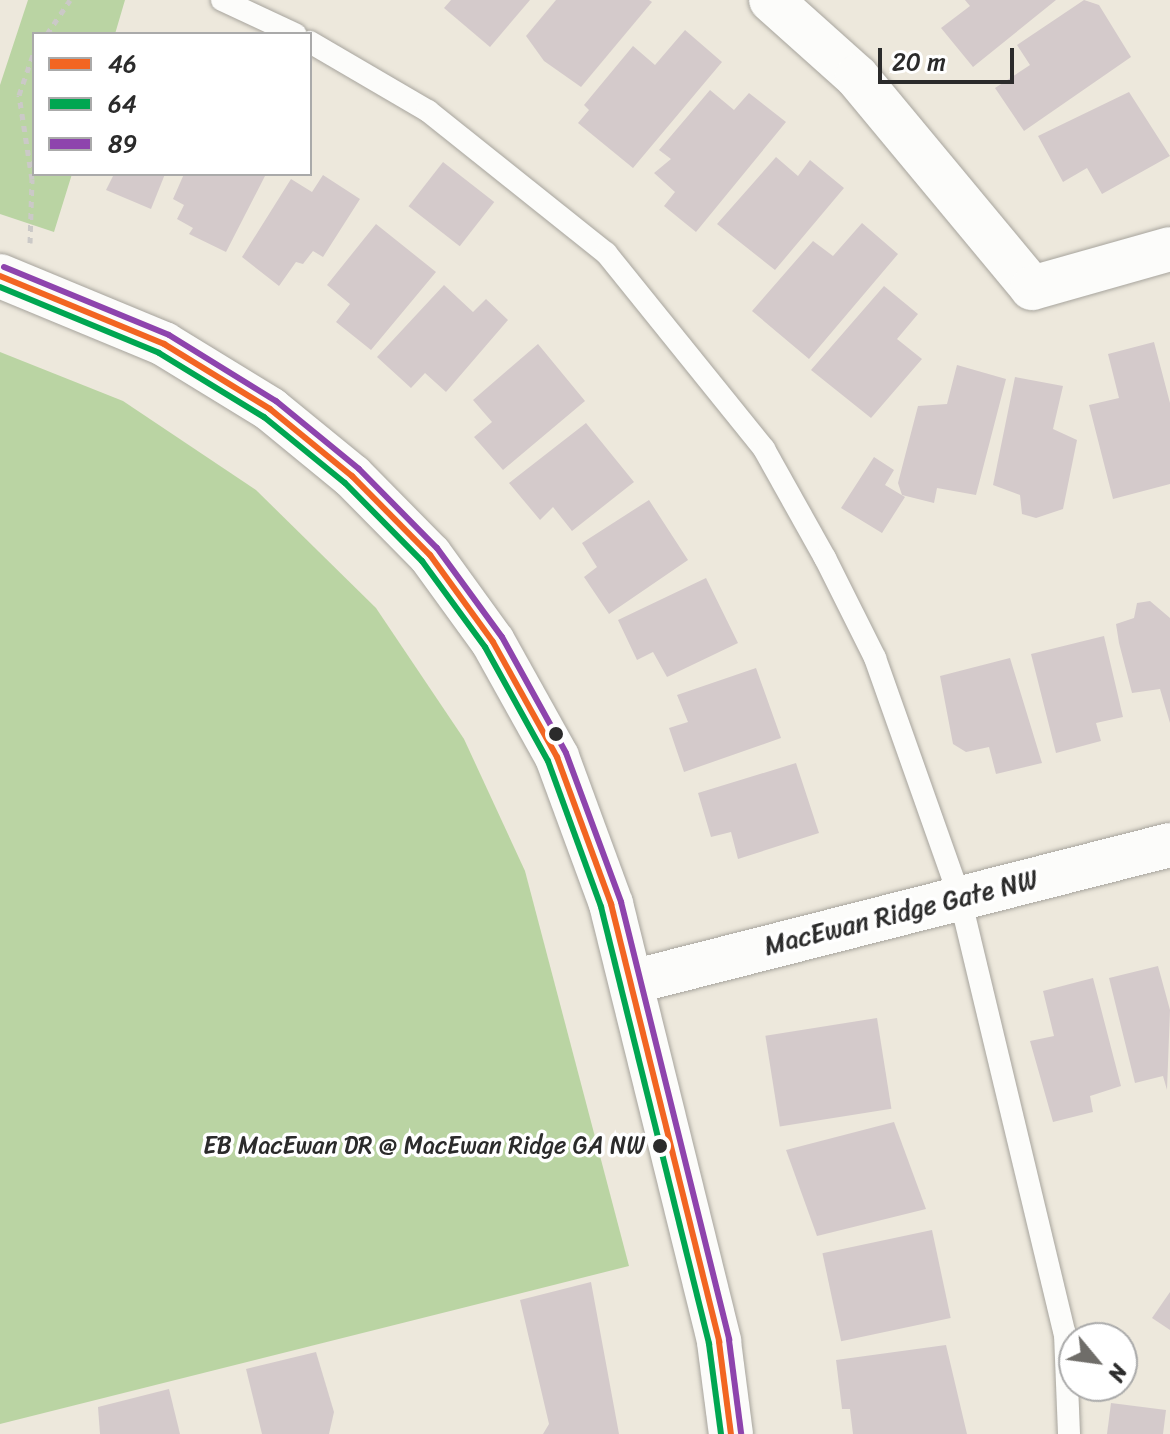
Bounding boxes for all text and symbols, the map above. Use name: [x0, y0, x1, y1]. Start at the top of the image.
legend: [32, 32, 312, 176]
scale bar: [882, 32, 1018, 82]
text: 20 m: [892, 41, 946, 83]
text: 46: [108, 43, 137, 85]
text: 64: [108, 83, 137, 125]
text: 89: [108, 123, 137, 165]
unlabelled marker: [548, 726, 564, 742]
street label: MacEwan Ridge Gate NW: [760, 864, 1042, 962]
place label: EB MacEwan DR @ MacEwan Ridge GA NW: [204, 1132, 645, 1160]
marker: EB MacEwan DR @ MacEwan Ridge GA NW: [652, 1138, 668, 1154]
north arrow: [1058, 1322, 1138, 1402]
text: N: [1097, 1357, 1138, 1389]

